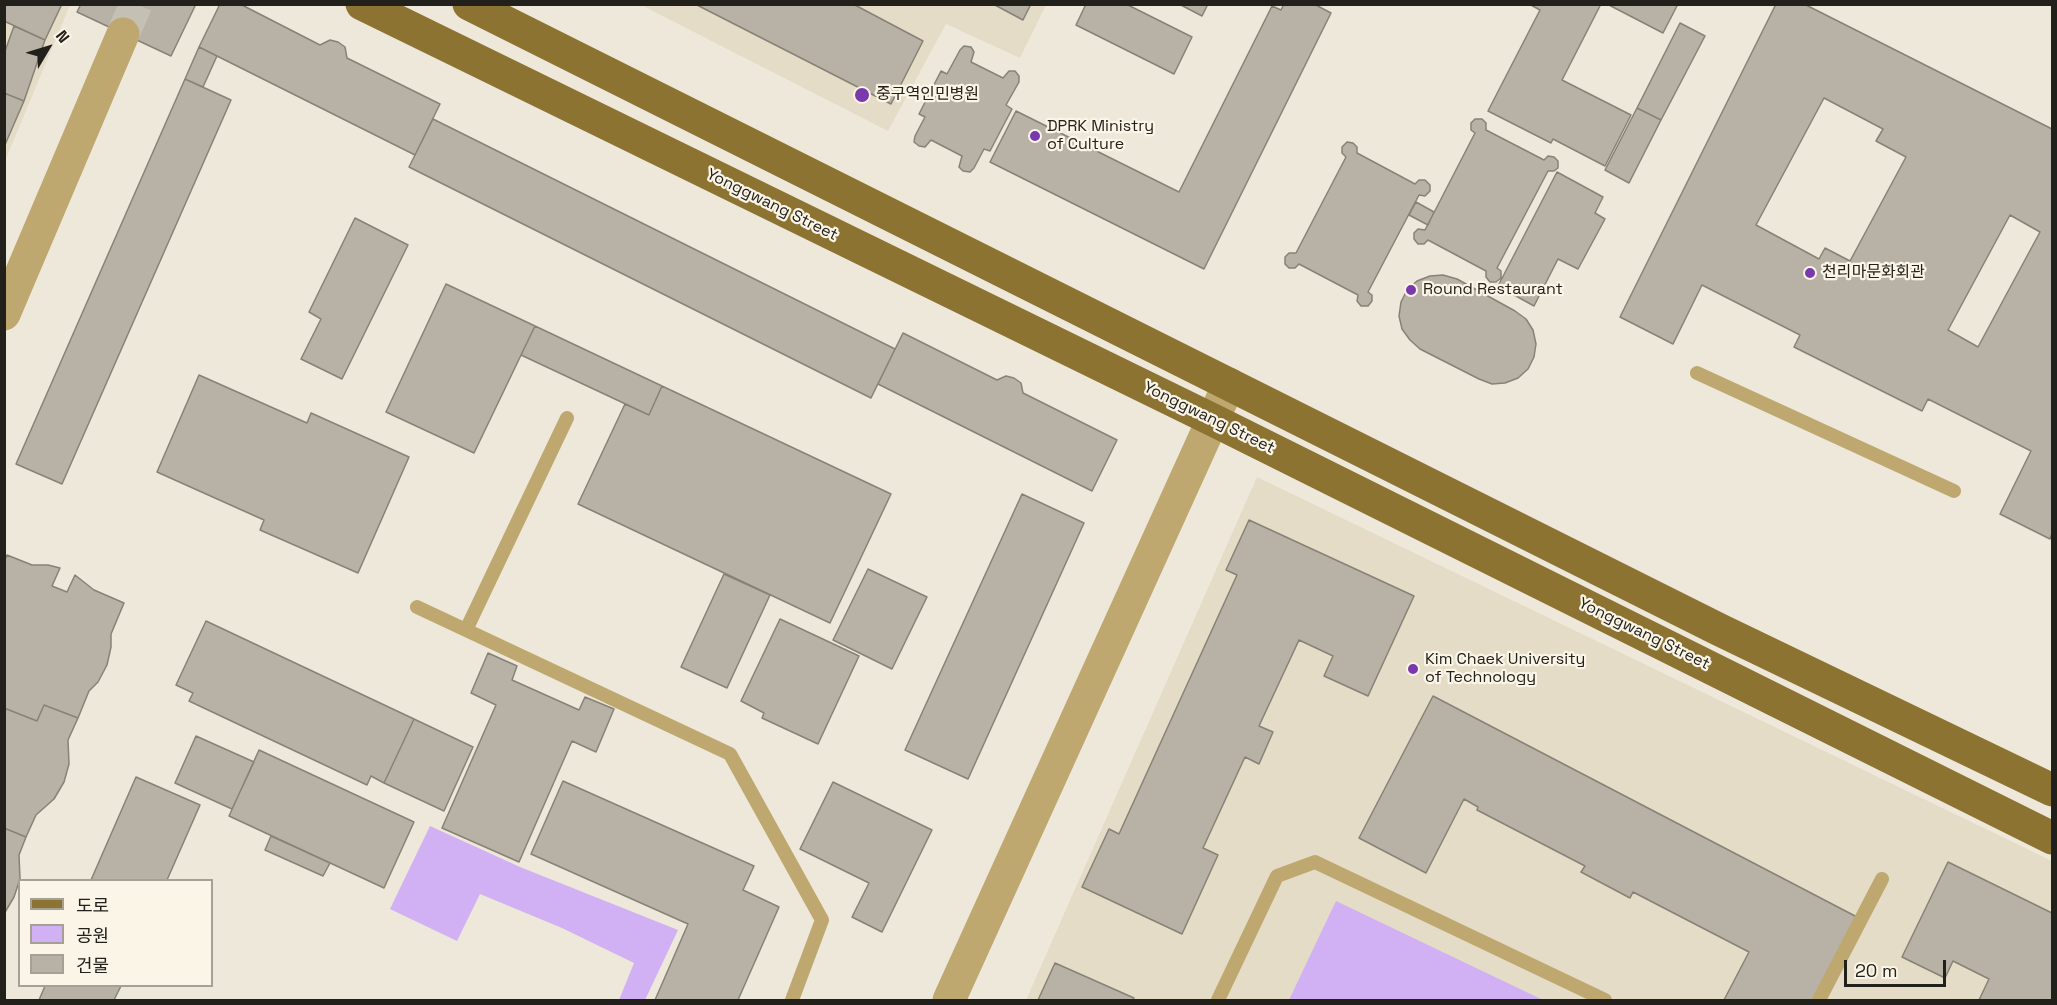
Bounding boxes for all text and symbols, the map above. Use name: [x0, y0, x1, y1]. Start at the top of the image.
north arrow: [18, 18, 78, 78]
text: N: [51, 26, 74, 47]
place label: 중구역인민병원: [876, 85, 979, 105]
marker: 중구역인민병원: [853, 86, 871, 104]
place label: DPRK Ministry of Culture: [1047, 117, 1154, 155]
marker: DPRK Ministry of Culture: [1028, 129, 1042, 143]
street label: Yonggwang Street: [703, 165, 841, 245]
place label: 천리마문화회관: [1822, 263, 1925, 283]
marker: 천리마문화회관: [1803, 266, 1817, 280]
place label: Round Restaurant: [1423, 280, 1563, 300]
marker: Round Restaurant: [1404, 283, 1418, 297]
street label: Yonggwang Street: [1140, 378, 1278, 458]
street label: Yonggwang Street: [1575, 594, 1713, 674]
place label: Kim Chaek University of Technology: [1425, 650, 1585, 688]
marker: Kim Chaek University of Technology: [1406, 662, 1420, 676]
legend: [18, 879, 213, 987]
text: 도로: [76, 894, 109, 917]
text: 공원: [76, 924, 109, 947]
scale bar: [1847, 948, 1949, 986]
text: 건물: [76, 954, 109, 977]
text: 20 m: [1855, 959, 1898, 982]

